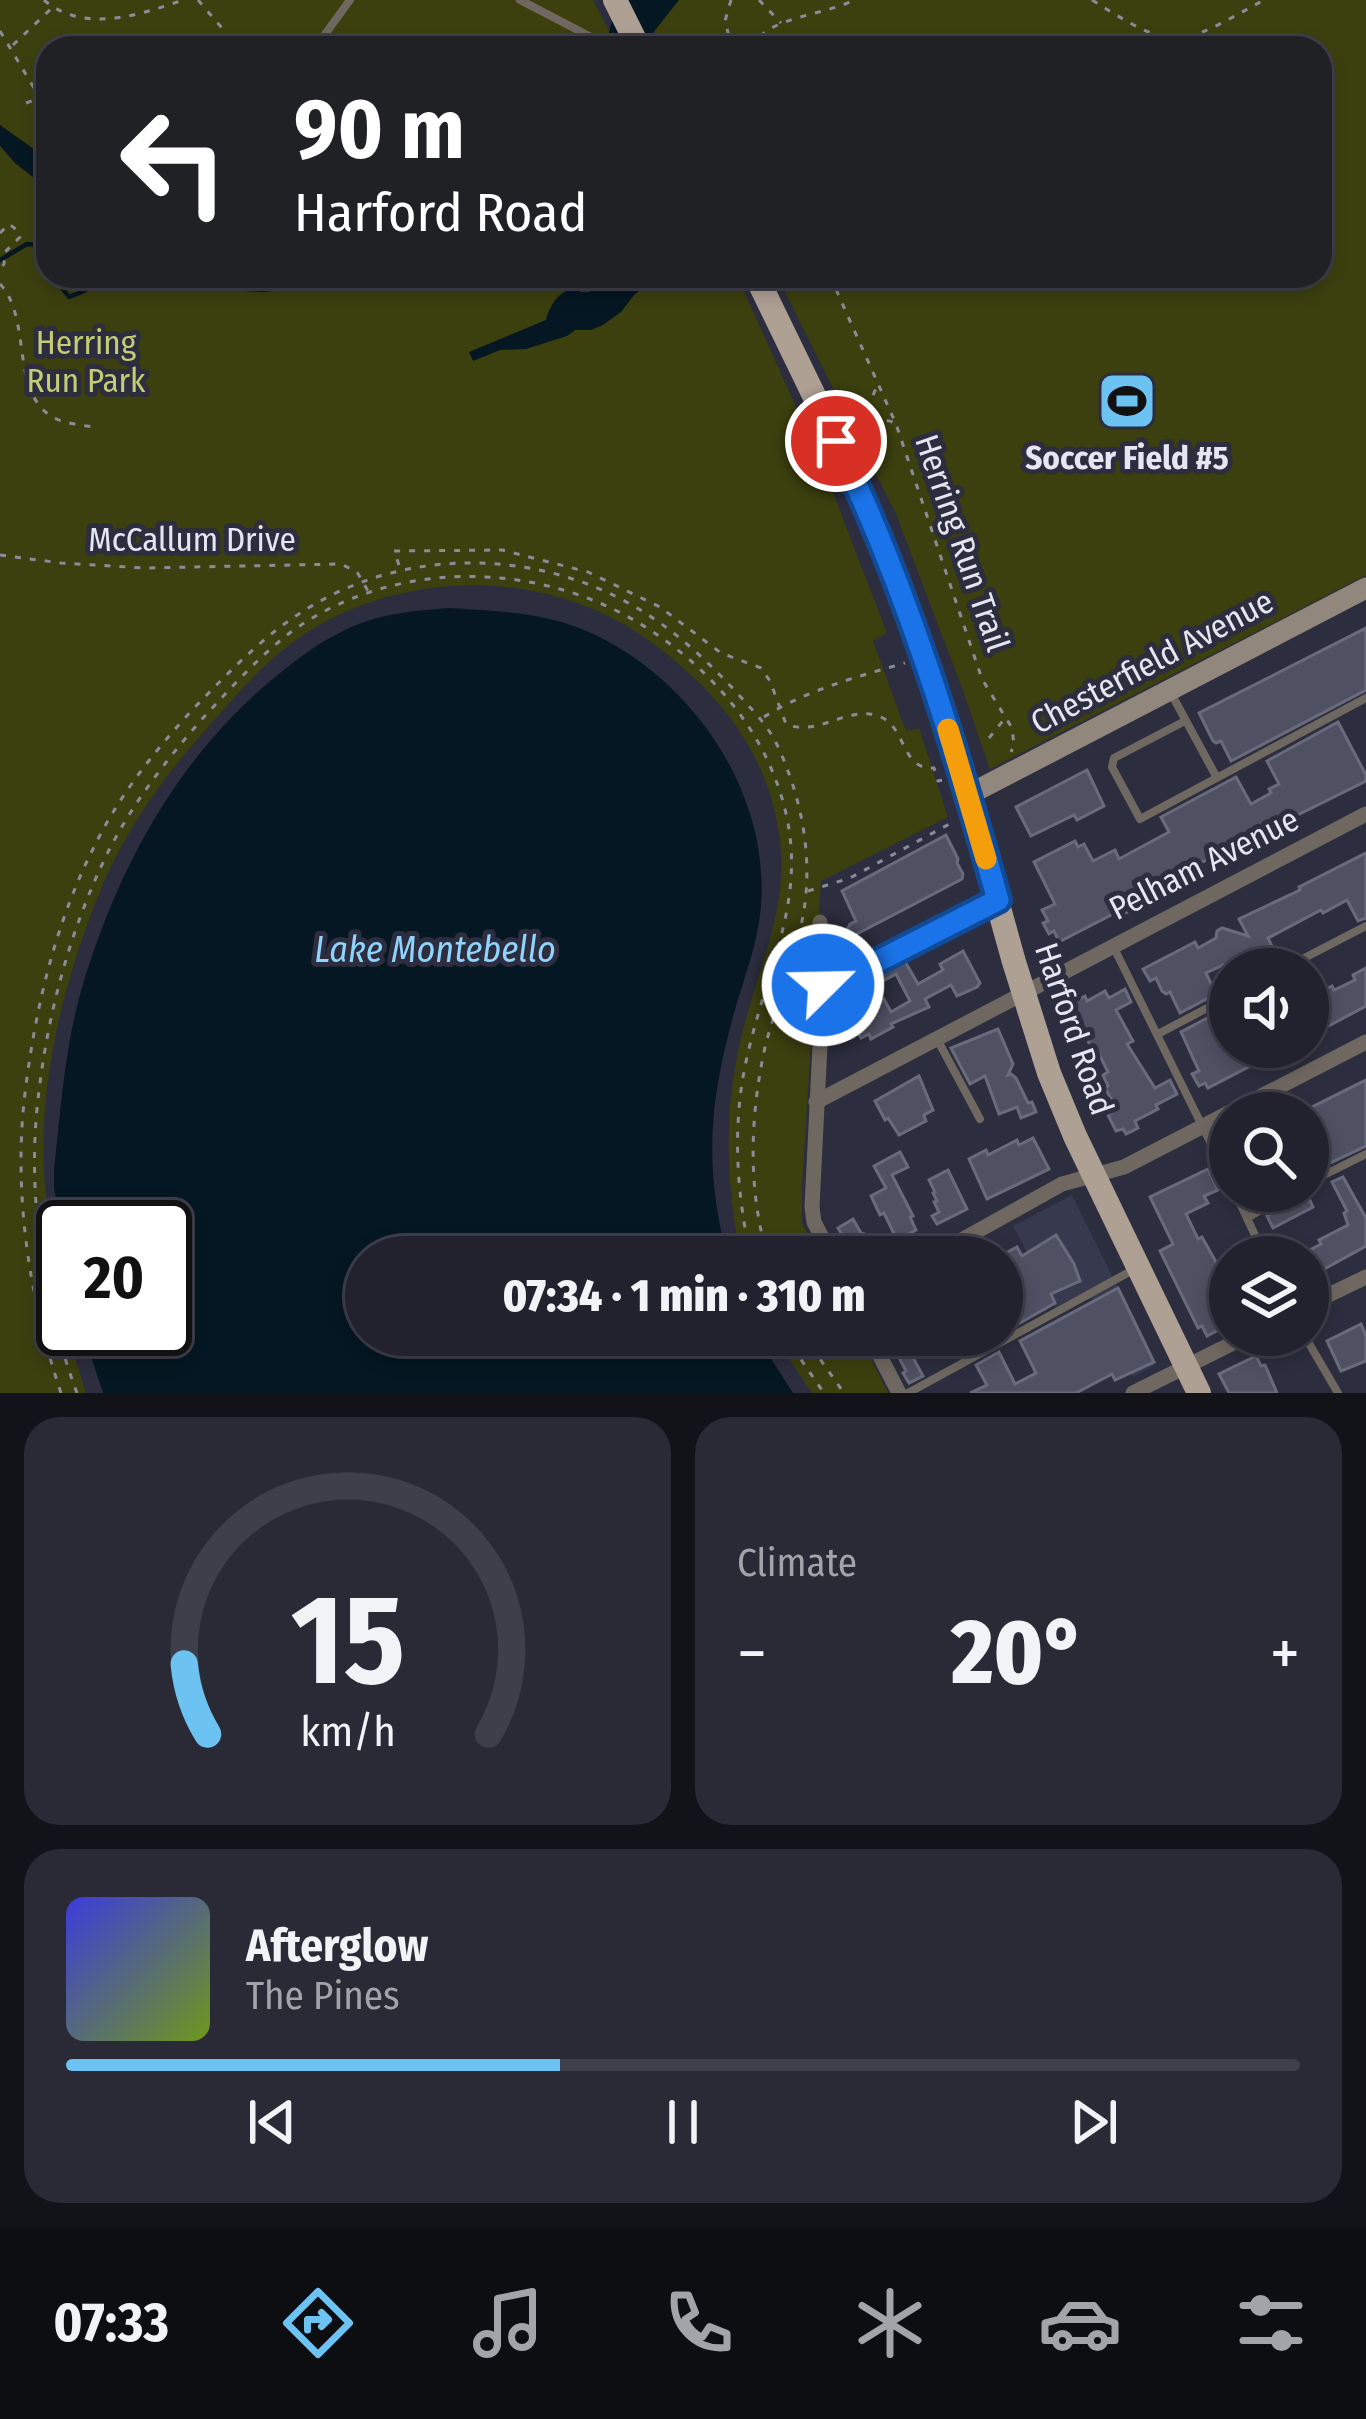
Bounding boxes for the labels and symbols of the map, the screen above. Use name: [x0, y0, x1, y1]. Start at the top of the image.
park label: Herring Run Park: [27, 323, 146, 401]
sports icon: Soccer Field #5: [1096, 370, 1158, 432]
pin: [785, 390, 887, 492]
street label: Herring Run Trail: [906, 429, 1018, 657]
place label: Soccer Field #5: [1025, 438, 1229, 478]
street label: McCallum Drive: [88, 520, 296, 560]
street label: Chesterfield Avenue: [1024, 581, 1280, 743]
street label: Pelham Avenue: [1103, 799, 1305, 929]
position arrow: [760, 922, 886, 1048]
water label: Lake Montebello: [314, 928, 556, 972]
street label: Harford Road: [1026, 938, 1122, 1120]
speed limit sign: 20: [36, 1200, 192, 1356]

